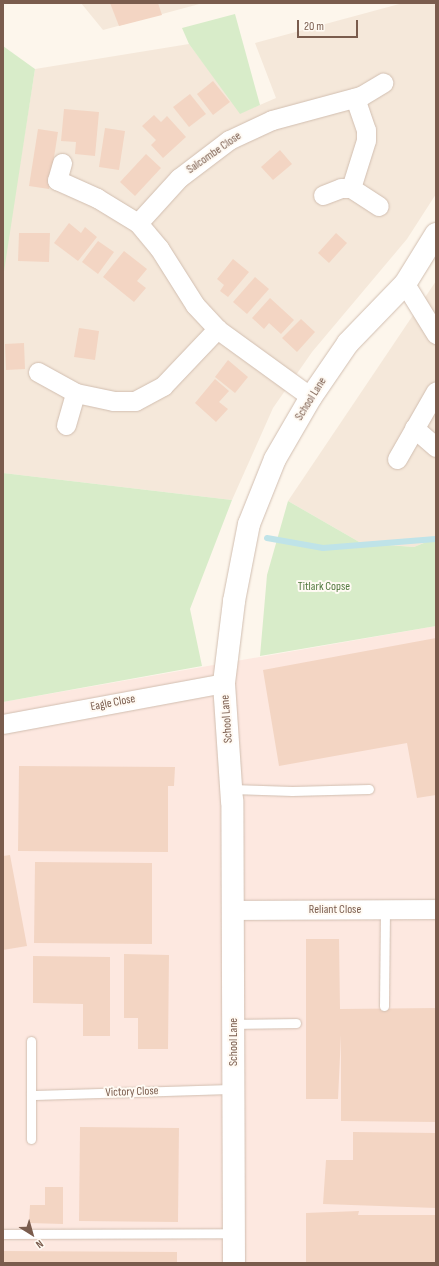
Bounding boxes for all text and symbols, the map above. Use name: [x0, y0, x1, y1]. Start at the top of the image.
scale bar: [299, 12, 360, 38]
text: 20 m: [304, 19, 324, 34]
street label: Salcombe Close: [184, 129, 244, 177]
street label: School Lane: [292, 375, 330, 423]
park label: Titlark Copse: [298, 580, 350, 594]
street label: Eagle Close: [89, 692, 137, 714]
street label: School Lane: [218, 694, 236, 744]
street label: Reliant Close: [309, 903, 361, 917]
street label: School Lane: [227, 1018, 241, 1066]
street label: Victory Close: [105, 1084, 159, 1100]
north arrow: [12, 1214, 52, 1254]
text: N: [33, 1237, 46, 1251]

